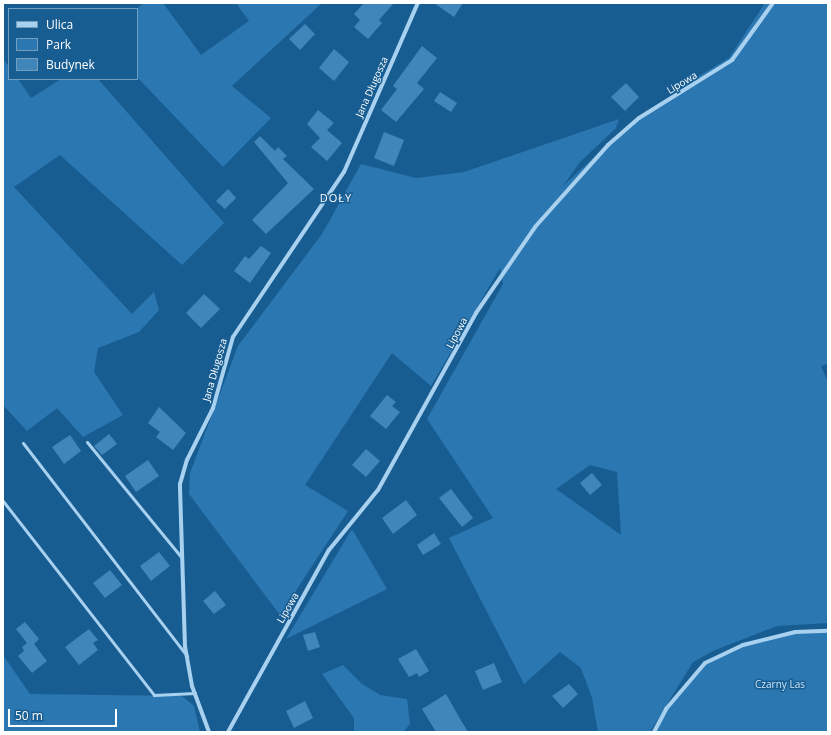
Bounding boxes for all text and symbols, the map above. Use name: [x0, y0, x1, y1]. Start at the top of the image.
legend: [8, 8, 138, 80]
text: Ulica: [46, 16, 73, 33]
text: Park: [46, 36, 71, 53]
street label: Jana Długosza: [353, 55, 391, 119]
text: Budynek: [46, 56, 95, 73]
street label: Lipowa: [665, 69, 699, 97]
district label: DOŁY: [320, 191, 352, 205]
street label: Lipowa: [444, 316, 470, 350]
street label: Jana Długosza: [200, 337, 230, 403]
street label: Lipowa: [275, 591, 301, 625]
park label: Czarny Las: [755, 679, 805, 691]
scale bar: [10, 701, 119, 727]
text: 50 m: [15, 707, 43, 724]

